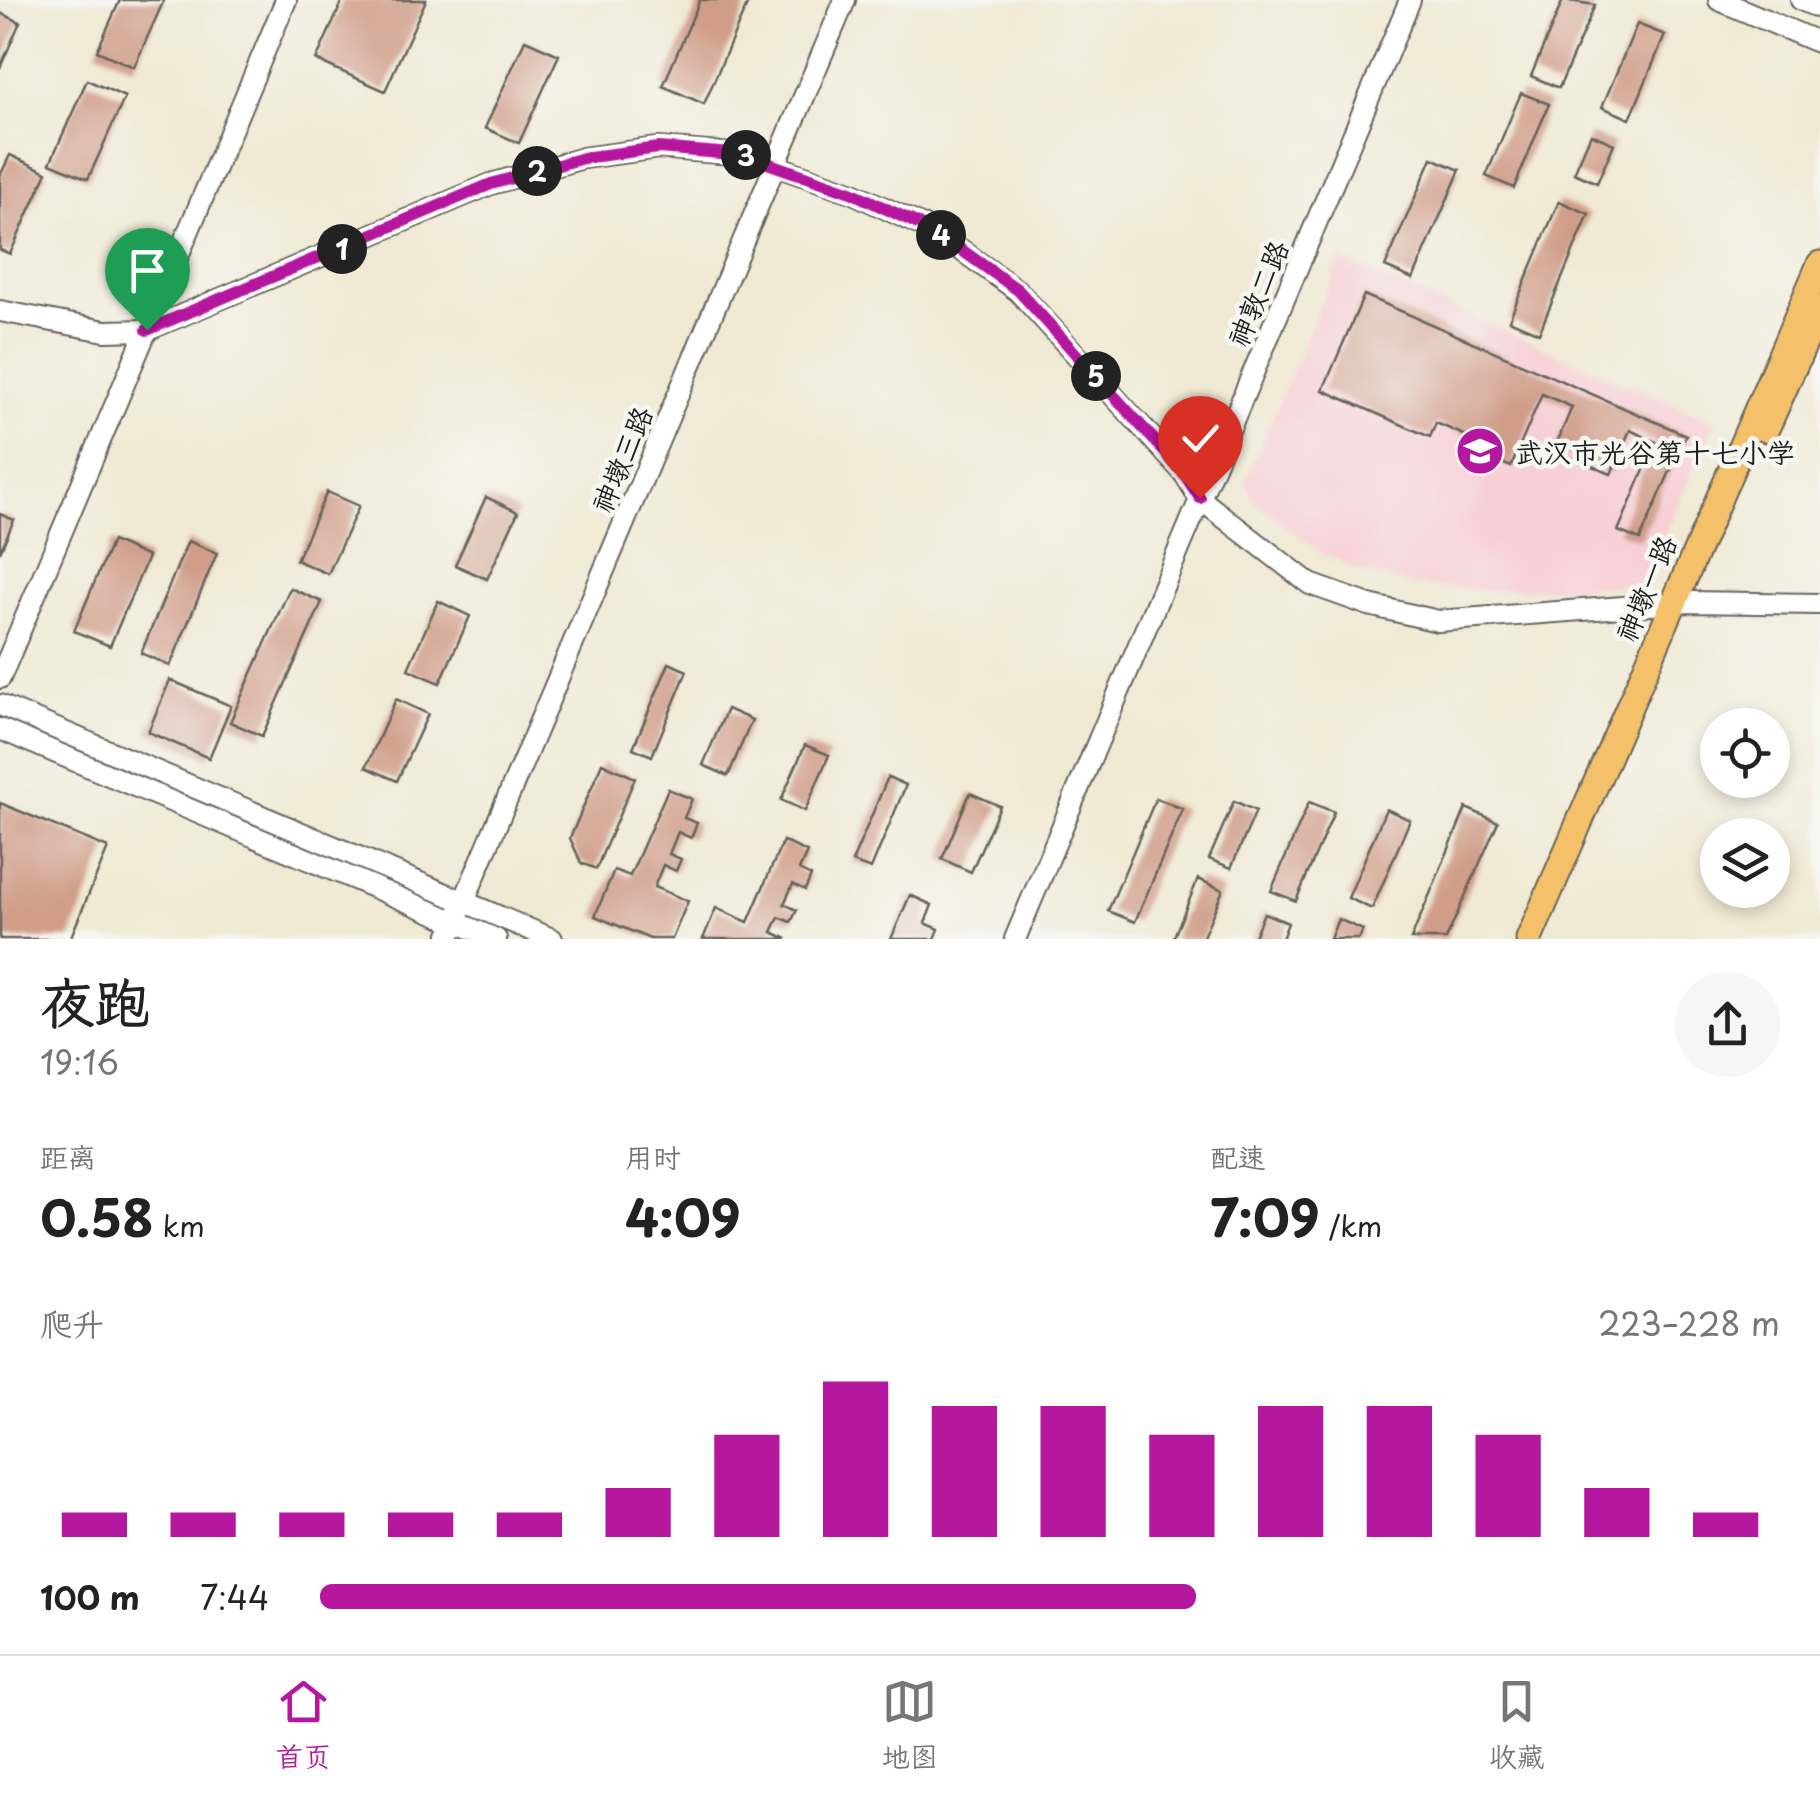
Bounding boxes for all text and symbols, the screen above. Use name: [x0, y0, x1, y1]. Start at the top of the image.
pin: 3: [721, 130, 771, 180]
text: 3: [737, 133, 755, 176]
pin: 2: [512, 146, 562, 196]
text: 2: [527, 149, 547, 192]
pin: 4: [916, 210, 966, 260]
text: 4: [931, 213, 951, 256]
pin: 1: [317, 224, 367, 274]
text: 1: [335, 227, 349, 270]
pin: [105, 228, 190, 331]
street label: 神敦二路: [1215, 233, 1299, 353]
icon: arrive: [120, 243, 175, 298]
pin: 5: [1071, 351, 1121, 401]
text: 5: [1087, 354, 1105, 397]
pin: [1158, 396, 1243, 499]
street label: 神墩三路: [579, 399, 663, 519]
icon: check: [1173, 411, 1228, 466]
school or university icon: 武汉市光谷第十七小学: [1454, 425, 1506, 477]
place label: 武汉市光谷第十七小学: [1515, 430, 1795, 473]
street label: 神墩一路: [1603, 528, 1687, 648]
map controls: [1700, 708, 1790, 908]
button: locate: [1700, 708, 1790, 798]
button: layers: [1700, 818, 1790, 908]
text: 夜跑: [40, 959, 150, 1042]
button: share: [1675, 972, 1780, 1077]
text: 19:16: [40, 1038, 119, 1086]
text: 距离: [40, 1135, 96, 1178]
text: 用时: [625, 1135, 681, 1178]
text: 配速: [1210, 1135, 1266, 1178]
text: 0.58: [40, 1178, 153, 1254]
text: 4:09: [625, 1178, 741, 1254]
text: 7:09: [1210, 1178, 1320, 1254]
text: km: [153, 1204, 205, 1247]
text: /km: [1320, 1204, 1382, 1247]
text: 爬升: [40, 1299, 104, 1347]
text: 223–228 m: [1598, 1299, 1780, 1347]
text: 100 m: [40, 1573, 140, 1621]
text: 7:44: [200, 1573, 269, 1621]
tab: 首页: [275, 1674, 331, 1777]
tab: 地图: [882, 1674, 938, 1777]
tab: 收藏: [1489, 1674, 1545, 1777]

